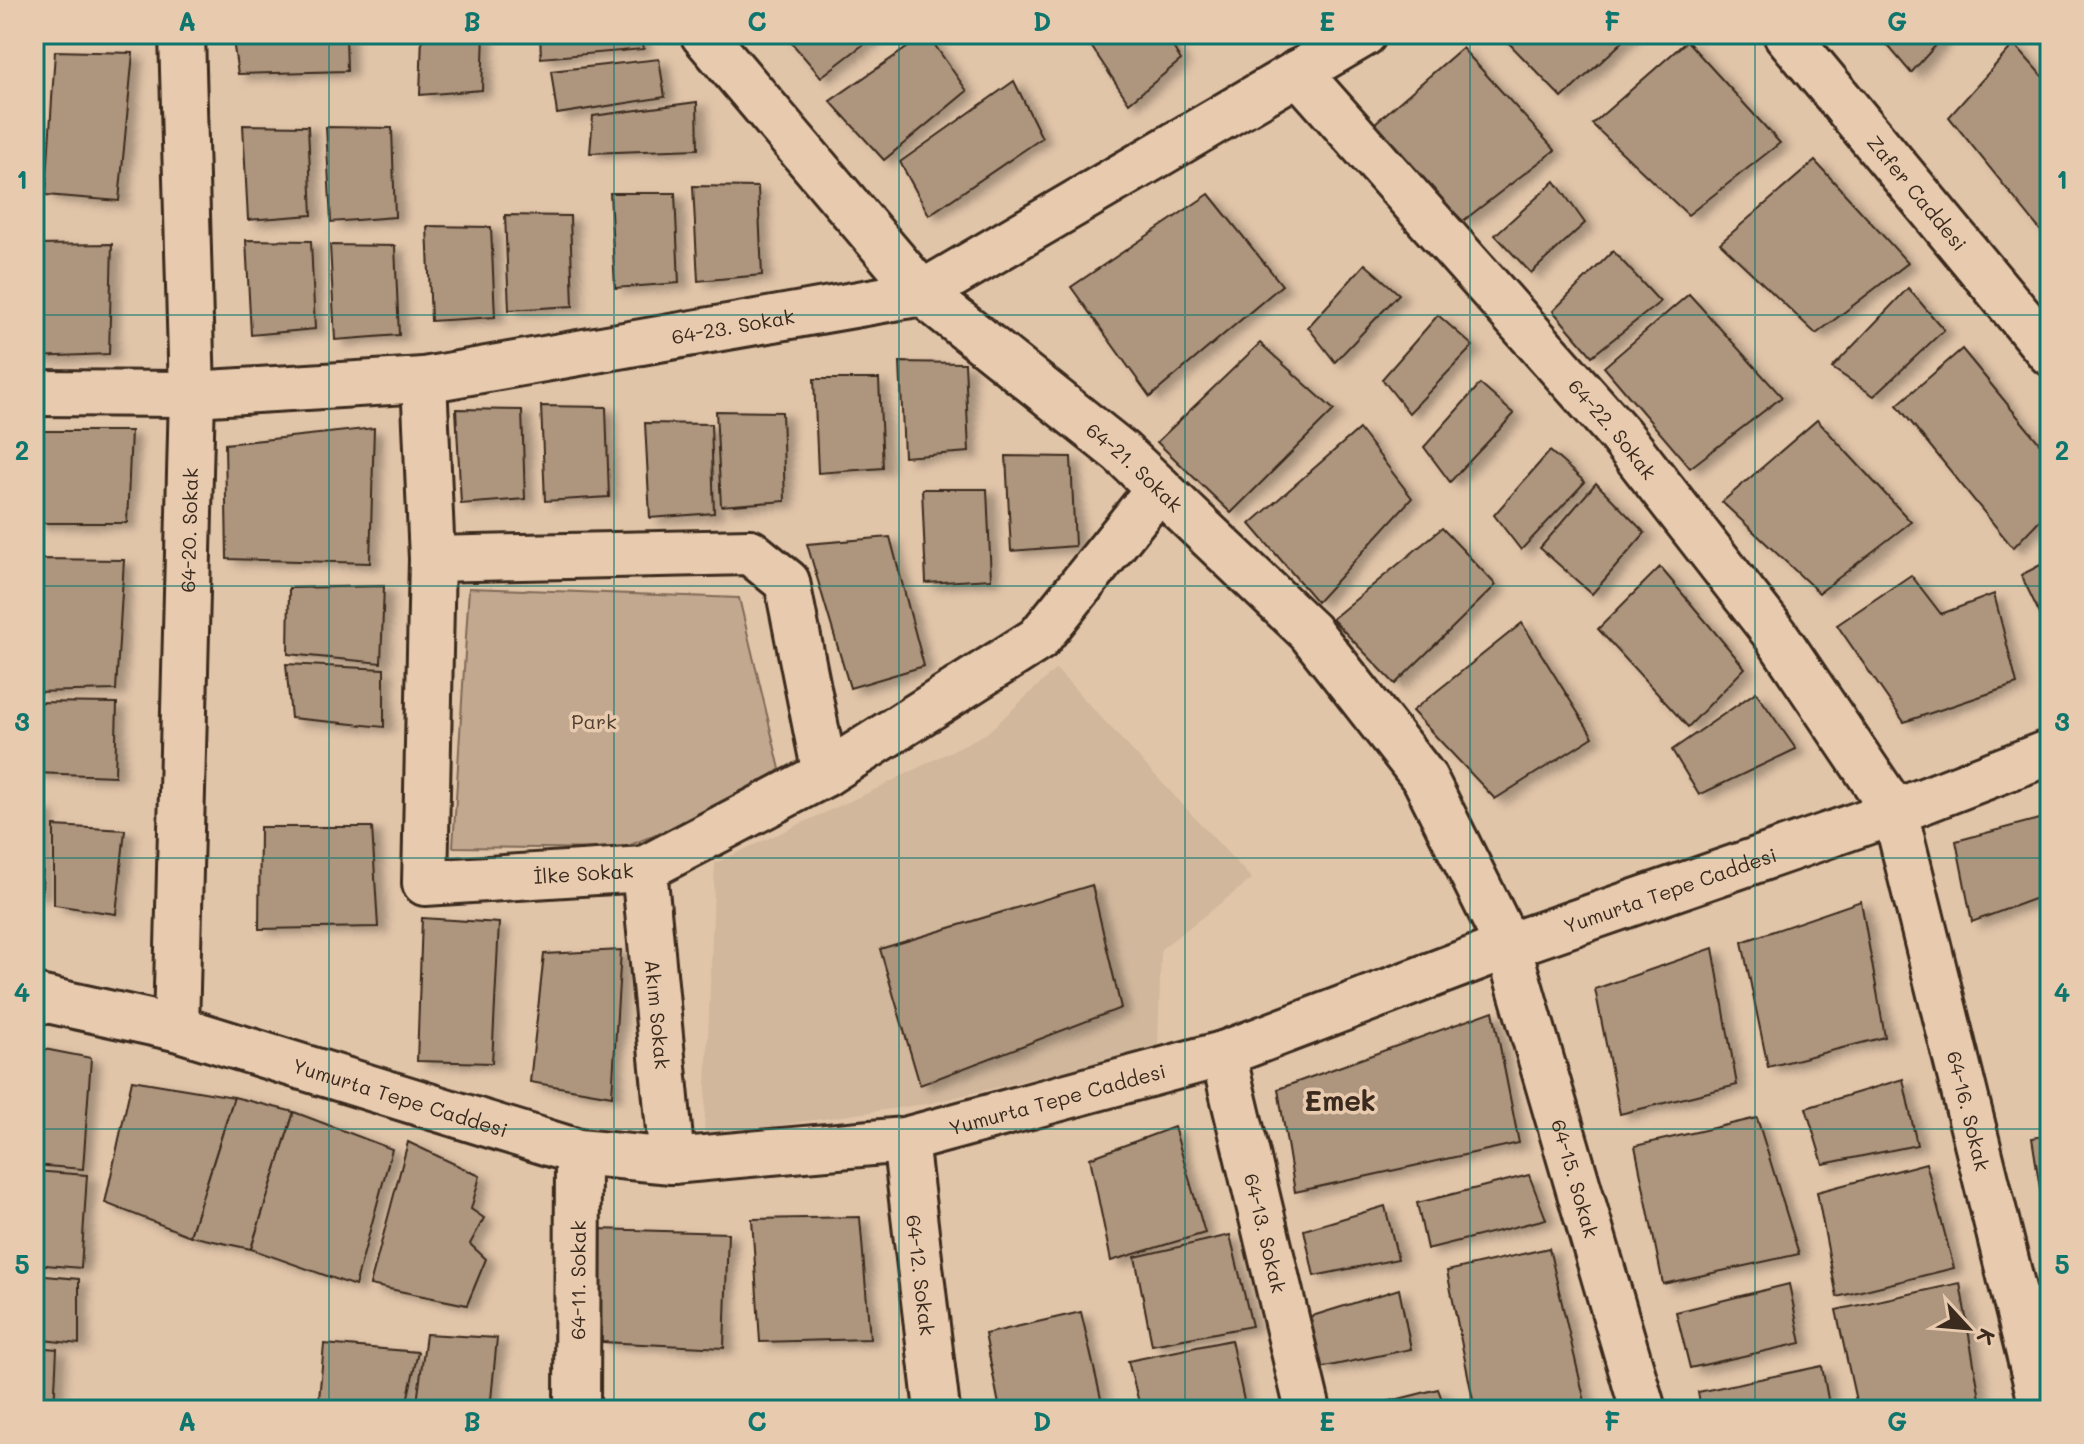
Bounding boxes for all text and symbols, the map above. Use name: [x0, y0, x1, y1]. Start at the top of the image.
text: A: [178, 4, 196, 38]
text: B: [463, 4, 481, 38]
text: C: [747, 4, 767, 38]
text: D: [1033, 4, 1051, 38]
text: E: [1319, 4, 1335, 38]
text: F: [1604, 4, 1620, 38]
text: G: [1887, 4, 1907, 38]
street label: Zafer Caddesi: [1862, 129, 1973, 256]
text: 1: [16, 162, 28, 196]
text: 1: [2056, 162, 2068, 196]
street label: 64-23. Sokak: [669, 303, 796, 350]
street label: 64-22. Sokak: [1563, 373, 1663, 485]
street label: 64-21. Sokak: [1081, 416, 1189, 517]
text: 2: [15, 433, 29, 467]
text: 2: [2055, 433, 2069, 467]
street label: 64-20. Sokak: [174, 467, 203, 593]
text: 3: [14, 704, 30, 738]
text: 3: [2054, 704, 2070, 738]
park label: Park: [571, 708, 617, 734]
street label: Yumurta Tepe Caddesi: [1560, 841, 1780, 939]
street label: İlke Sokak: [533, 857, 634, 889]
street label: Akım Sokak: [640, 958, 676, 1070]
text: 4: [14, 975, 30, 1009]
text: 4: [2054, 975, 2070, 1009]
street label: 64-16. Sokak: [1942, 1048, 1996, 1173]
street label: Yumurta Tepe Caddesi: [289, 1052, 511, 1143]
street label: Yumurta Tepe Caddesi: [946, 1057, 1169, 1141]
district label: Emek: [1304, 1082, 1376, 1118]
street label: 64-15. Sokak: [1546, 1116, 1605, 1241]
street label: 64-13. Sokak: [1239, 1171, 1293, 1295]
street label: 64-12. Sokak: [901, 1213, 941, 1337]
street label: 64-11. Sokak: [564, 1220, 591, 1340]
text: 5: [14, 1247, 30, 1281]
text: 5: [2054, 1247, 2070, 1281]
north arrow: [1928, 1288, 2008, 1368]
text: K: [1970, 1324, 2003, 1350]
text: A: [178, 1404, 196, 1438]
text: B: [463, 1404, 481, 1438]
text: C: [747, 1404, 767, 1438]
text: D: [1033, 1404, 1051, 1438]
text: E: [1319, 1404, 1335, 1438]
text: F: [1604, 1404, 1620, 1438]
text: G: [1887, 1404, 1907, 1438]

